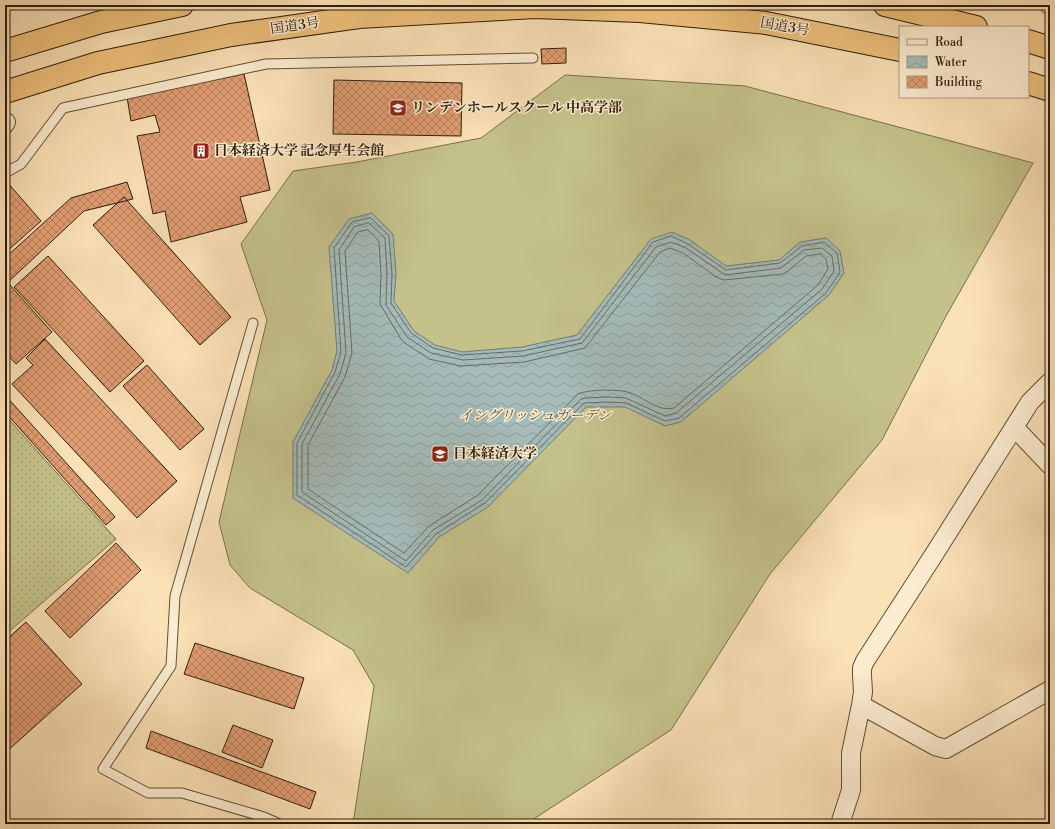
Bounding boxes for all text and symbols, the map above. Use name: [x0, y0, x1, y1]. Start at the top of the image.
street label: 国道3号: [269, 14, 321, 38]
street label: 国道3号: [759, 14, 811, 40]
legend: [899, 26, 1029, 98]
text: Road: [935, 35, 963, 50]
text: Water: [934, 55, 967, 70]
text: Building: [934, 75, 983, 90]
school or university icon: リンデンホールスクール 中高学部: [388, 98, 408, 118]
place label: リンデンホールスクール 中高学部: [411, 99, 622, 117]
building icon: 日本経済大学 記念厚生会館: [191, 141, 211, 161]
place label: 日本経済大学 記念厚生会館: [214, 142, 384, 160]
park label: イングリッシュガーデン: [459, 407, 612, 425]
school or university icon: 日本経済大学: [430, 444, 450, 464]
place label: 日本経済大学: [453, 445, 537, 463]

